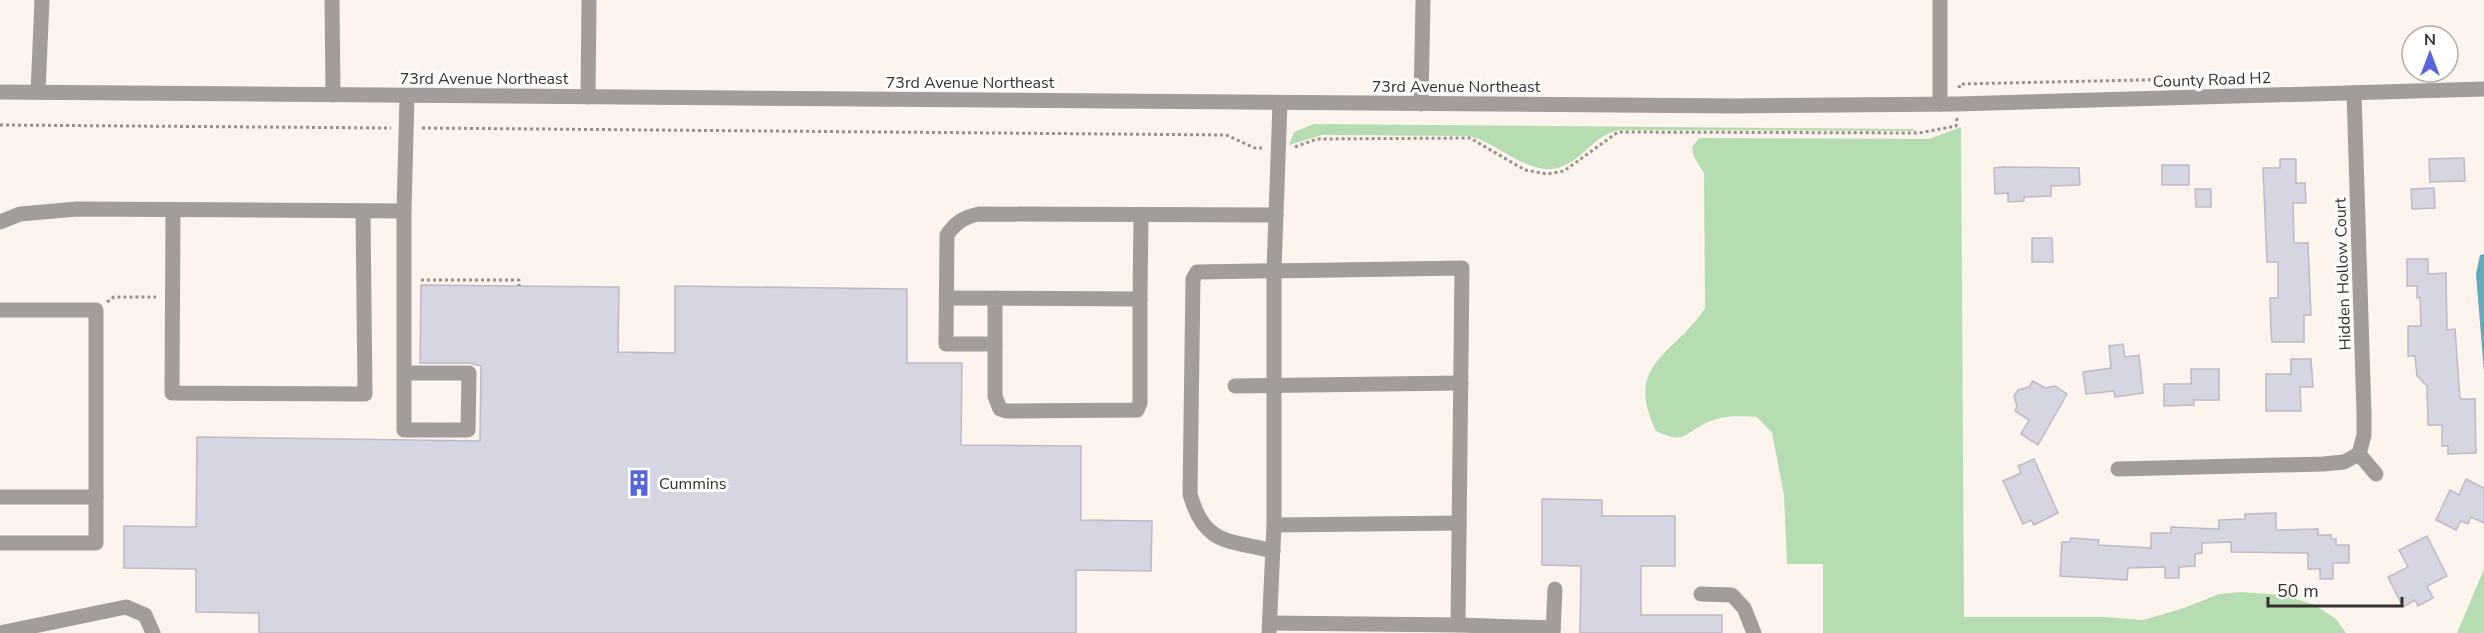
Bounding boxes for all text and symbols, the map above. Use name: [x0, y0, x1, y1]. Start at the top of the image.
north arrow: [2400, 24, 2460, 84]
text: N: [2424, 29, 2436, 51]
street label: County Road H2: [2153, 67, 2272, 93]
street label: 73rd Avenue Northeast: [400, 68, 569, 90]
street label: 73rd Avenue Northeast: [886, 72, 1055, 94]
street label: 73rd Avenue Northeast: [1372, 76, 1541, 98]
street label: Hidden Hollow Court: [2329, 197, 2357, 351]
building icon: Cummins: [624, 468, 654, 498]
place label: Cummins: [659, 473, 726, 495]
scale bar: [2268, 570, 2402, 608]
text: 50 m: [2277, 579, 2319, 603]

